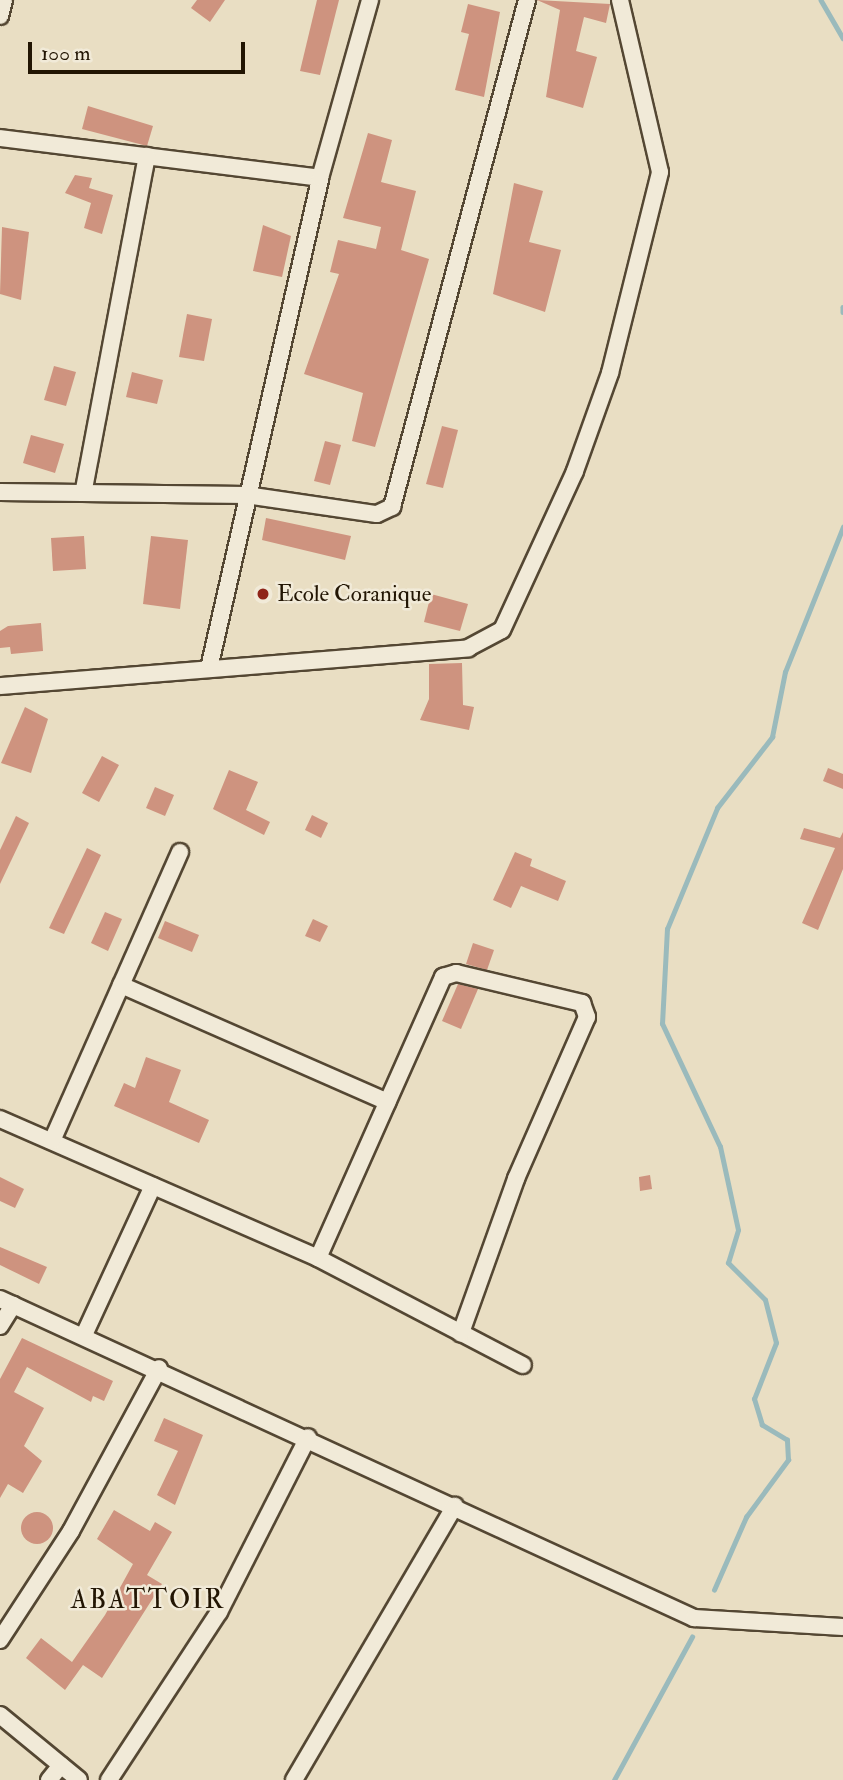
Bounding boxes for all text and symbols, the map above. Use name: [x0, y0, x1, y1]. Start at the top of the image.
scale bar: [32, 28, 248, 72]
text: 100 m: [41, 40, 91, 67]
place label: Ecole Coranique: [277, 580, 431, 608]
marker: Ecole Coranique: [255, 586, 271, 602]
district label: ABATTOIR: [72, 1585, 224, 1617]

